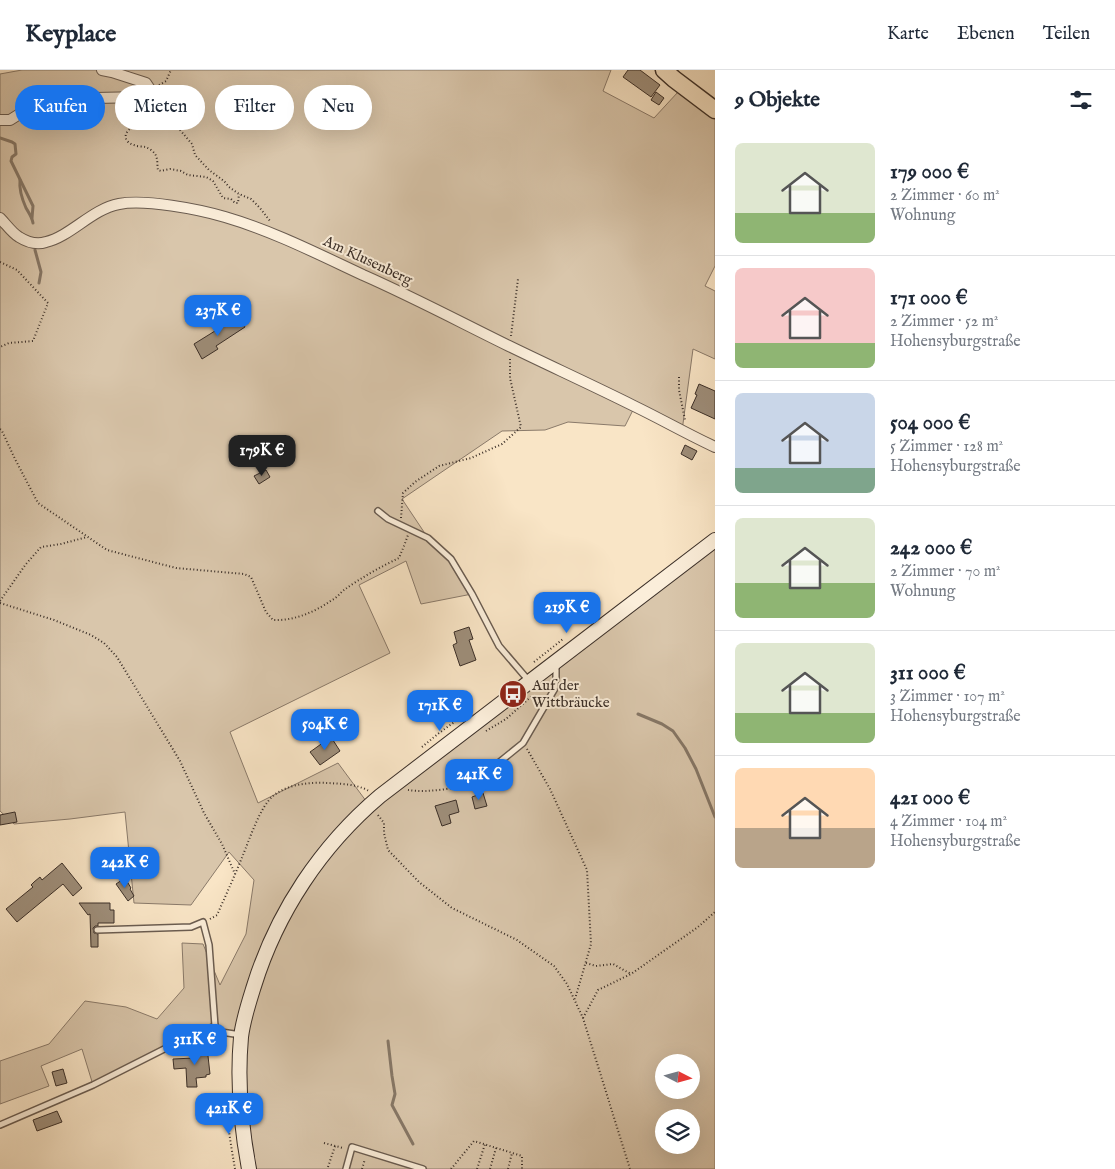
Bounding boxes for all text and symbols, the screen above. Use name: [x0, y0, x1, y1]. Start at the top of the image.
text: Keyplace: [25, 19, 116, 50]
text: Karte: [887, 23, 929, 46]
text: Ebenen: [957, 23, 1015, 46]
text: Teilen: [1043, 23, 1090, 46]
chip: Kaufen: [15, 85, 105, 130]
chip: Mieten: [115, 85, 205, 130]
chip: Filter: [215, 85, 294, 130]
chip: Neu: [304, 85, 372, 130]
icon: filters: [1067, 86, 1095, 114]
text: 9 Objekte: [735, 87, 820, 114]
text: 179 000 €: [890, 159, 969, 186]
icon: home: [775, 163, 835, 223]
text: 2 Zimmer · 60 m²: [890, 186, 1000, 206]
text: Wohnung: [890, 206, 955, 226]
street label: Am Klusenberg: [319, 231, 416, 290]
text: 171 000 €: [890, 285, 968, 312]
icon: home: [775, 288, 835, 348]
pin: 237K €: [177, 294, 259, 337]
text: 237K €: [195, 301, 241, 321]
text: 2 Zimmer · 52 m²: [890, 312, 998, 332]
text: Hohensyburgstraße: [890, 332, 1021, 352]
text: 504 000 €: [890, 410, 971, 437]
icon: home: [775, 413, 835, 473]
pin: 179K €: [221, 434, 303, 477]
text: 5 Zimmer · 128 m²: [890, 437, 1003, 457]
text: 179K €: [240, 441, 284, 461]
text: Hohensyburgstraße: [890, 457, 1021, 477]
text: 242 000 €: [890, 535, 972, 562]
icon: home: [775, 538, 835, 598]
text: 2 Zimmer · 70 m²: [890, 562, 1001, 582]
text: Wohnung: [890, 582, 955, 602]
pin: 219K €: [526, 592, 608, 634]
text: 219K €: [545, 598, 589, 618]
text: 311 000 €: [890, 660, 966, 687]
icon: home: [775, 663, 835, 723]
place label: Auf der Wittbräucke: [531, 676, 610, 712]
bus stop icon: Auf der Wittbräucke: [498, 679, 528, 709]
text: 3 Zimmer · 107 m²: [890, 687, 1005, 707]
pin: 171K €: [399, 690, 481, 732]
text: 171K €: [418, 696, 462, 716]
text: Hohensyburgstraße: [890, 707, 1021, 727]
pin: 504K €: [284, 708, 366, 751]
text: 504K €: [302, 715, 348, 735]
pin: 241K €: [438, 758, 520, 801]
text: 241K €: [456, 765, 502, 785]
text: 421 000 €: [890, 785, 970, 812]
icon: home: [775, 788, 835, 848]
text: 4 Zimmer · 104 m²: [890, 812, 1007, 832]
text: Hohensyburgstraße: [890, 832, 1021, 852]
pin: 242K €: [84, 846, 166, 889]
text: 242K €: [101, 853, 149, 873]
pin: 311K €: [154, 1024, 236, 1066]
text: 311K €: [174, 1030, 216, 1050]
north arrow: [655, 1054, 700, 1099]
map controls: [655, 1054, 700, 1154]
pin: 421K €: [188, 1092, 270, 1135]
text: 421K €: [206, 1099, 252, 1119]
button: layers: [655, 1109, 700, 1154]

